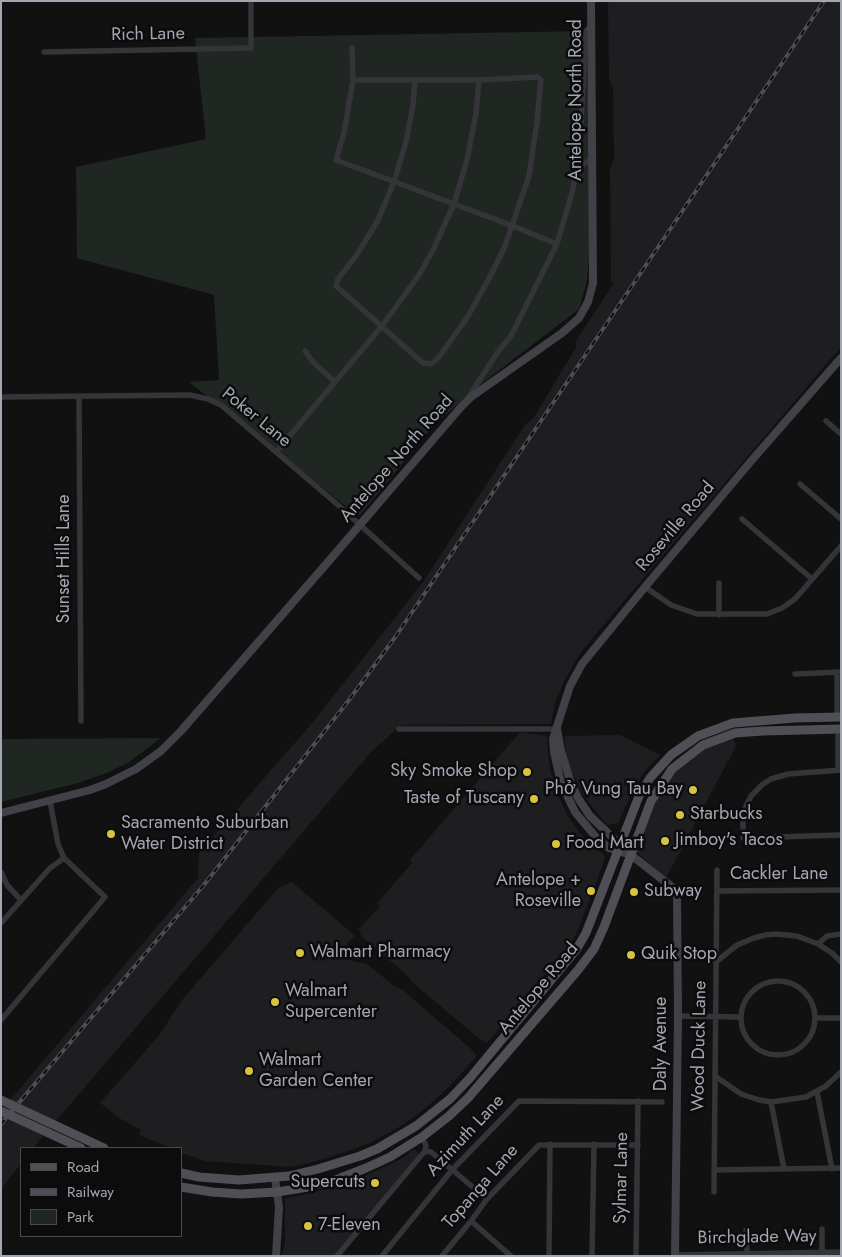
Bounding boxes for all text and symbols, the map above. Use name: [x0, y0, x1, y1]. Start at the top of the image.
street label: Antelope North Road: [566, 19, 588, 181]
street label: Rich Lane: [111, 24, 185, 46]
street label: Poker Lane: [217, 383, 295, 453]
street label: Antelope North Road: [336, 391, 458, 527]
street label: Roseville Road: [632, 478, 720, 576]
street label: Sunset Hills Lane: [54, 495, 76, 623]
place label: Sky Smoke Shop: [390, 761, 517, 783]
marker: Sky Smoke Shop: [521, 766, 533, 778]
place label: Phở Vung Tau Bay: [545, 779, 683, 801]
marker: Phở Vung Tau Bay: [687, 784, 699, 796]
place label: Taste of Tuscany: [404, 788, 524, 810]
marker: Taste of Tuscany: [528, 793, 540, 805]
place label: Starbucks: [690, 804, 763, 826]
marker: Starbucks: [674, 809, 686, 821]
place label: Sacramento Suburban Water District: [121, 813, 289, 856]
marker: Sacramento Suburban Water District: [105, 828, 117, 840]
place label: Jimboy's Tacos: [675, 830, 783, 852]
place label: Food Mart: [566, 833, 644, 855]
marker: Jimboy's Tacos: [659, 835, 671, 847]
marker: Food Mart: [550, 838, 562, 850]
street label: Cackler Lane: [730, 864, 828, 886]
place label: Antelope + Roseville: [496, 870, 581, 912]
place label: Subway: [644, 881, 702, 903]
marker: Antelope + Roseville: [585, 885, 597, 897]
marker: Subway: [628, 886, 640, 898]
street label: Antelope Road: [495, 939, 583, 1039]
place label: Walmart Pharmacy: [310, 942, 451, 964]
place label: Quik Stop: [641, 944, 717, 966]
marker: Walmart Pharmacy: [294, 947, 306, 959]
marker: Quik Stop: [625, 949, 637, 961]
street label: Wood Duck Lane: [688, 980, 712, 1112]
place label: Walmart Supercenter: [285, 981, 377, 1024]
marker: Walmart Supercenter: [269, 996, 281, 1008]
street label: Daly Avenue: [651, 997, 673, 1091]
place label: Walmart Garden Center: [259, 1050, 373, 1092]
marker: Walmart Garden Center: [243, 1065, 255, 1077]
street label: Azimuth Lane: [423, 1091, 509, 1181]
street label: Sylmar Lane: [610, 1132, 634, 1224]
street label: Topanga Lane: [439, 1140, 523, 1234]
legend: [20, 1147, 182, 1237]
text: Road: [67, 1156, 99, 1178]
place label: Supercuts: [291, 1172, 365, 1194]
marker: Supercuts: [369, 1177, 381, 1189]
text: Railway: [67, 1181, 114, 1203]
text: Park: [67, 1206, 94, 1228]
place label: 7-Eleven: [318, 1215, 381, 1237]
marker: 7-Eleven: [302, 1220, 314, 1232]
street label: Birchglade Way: [697, 1226, 817, 1250]

